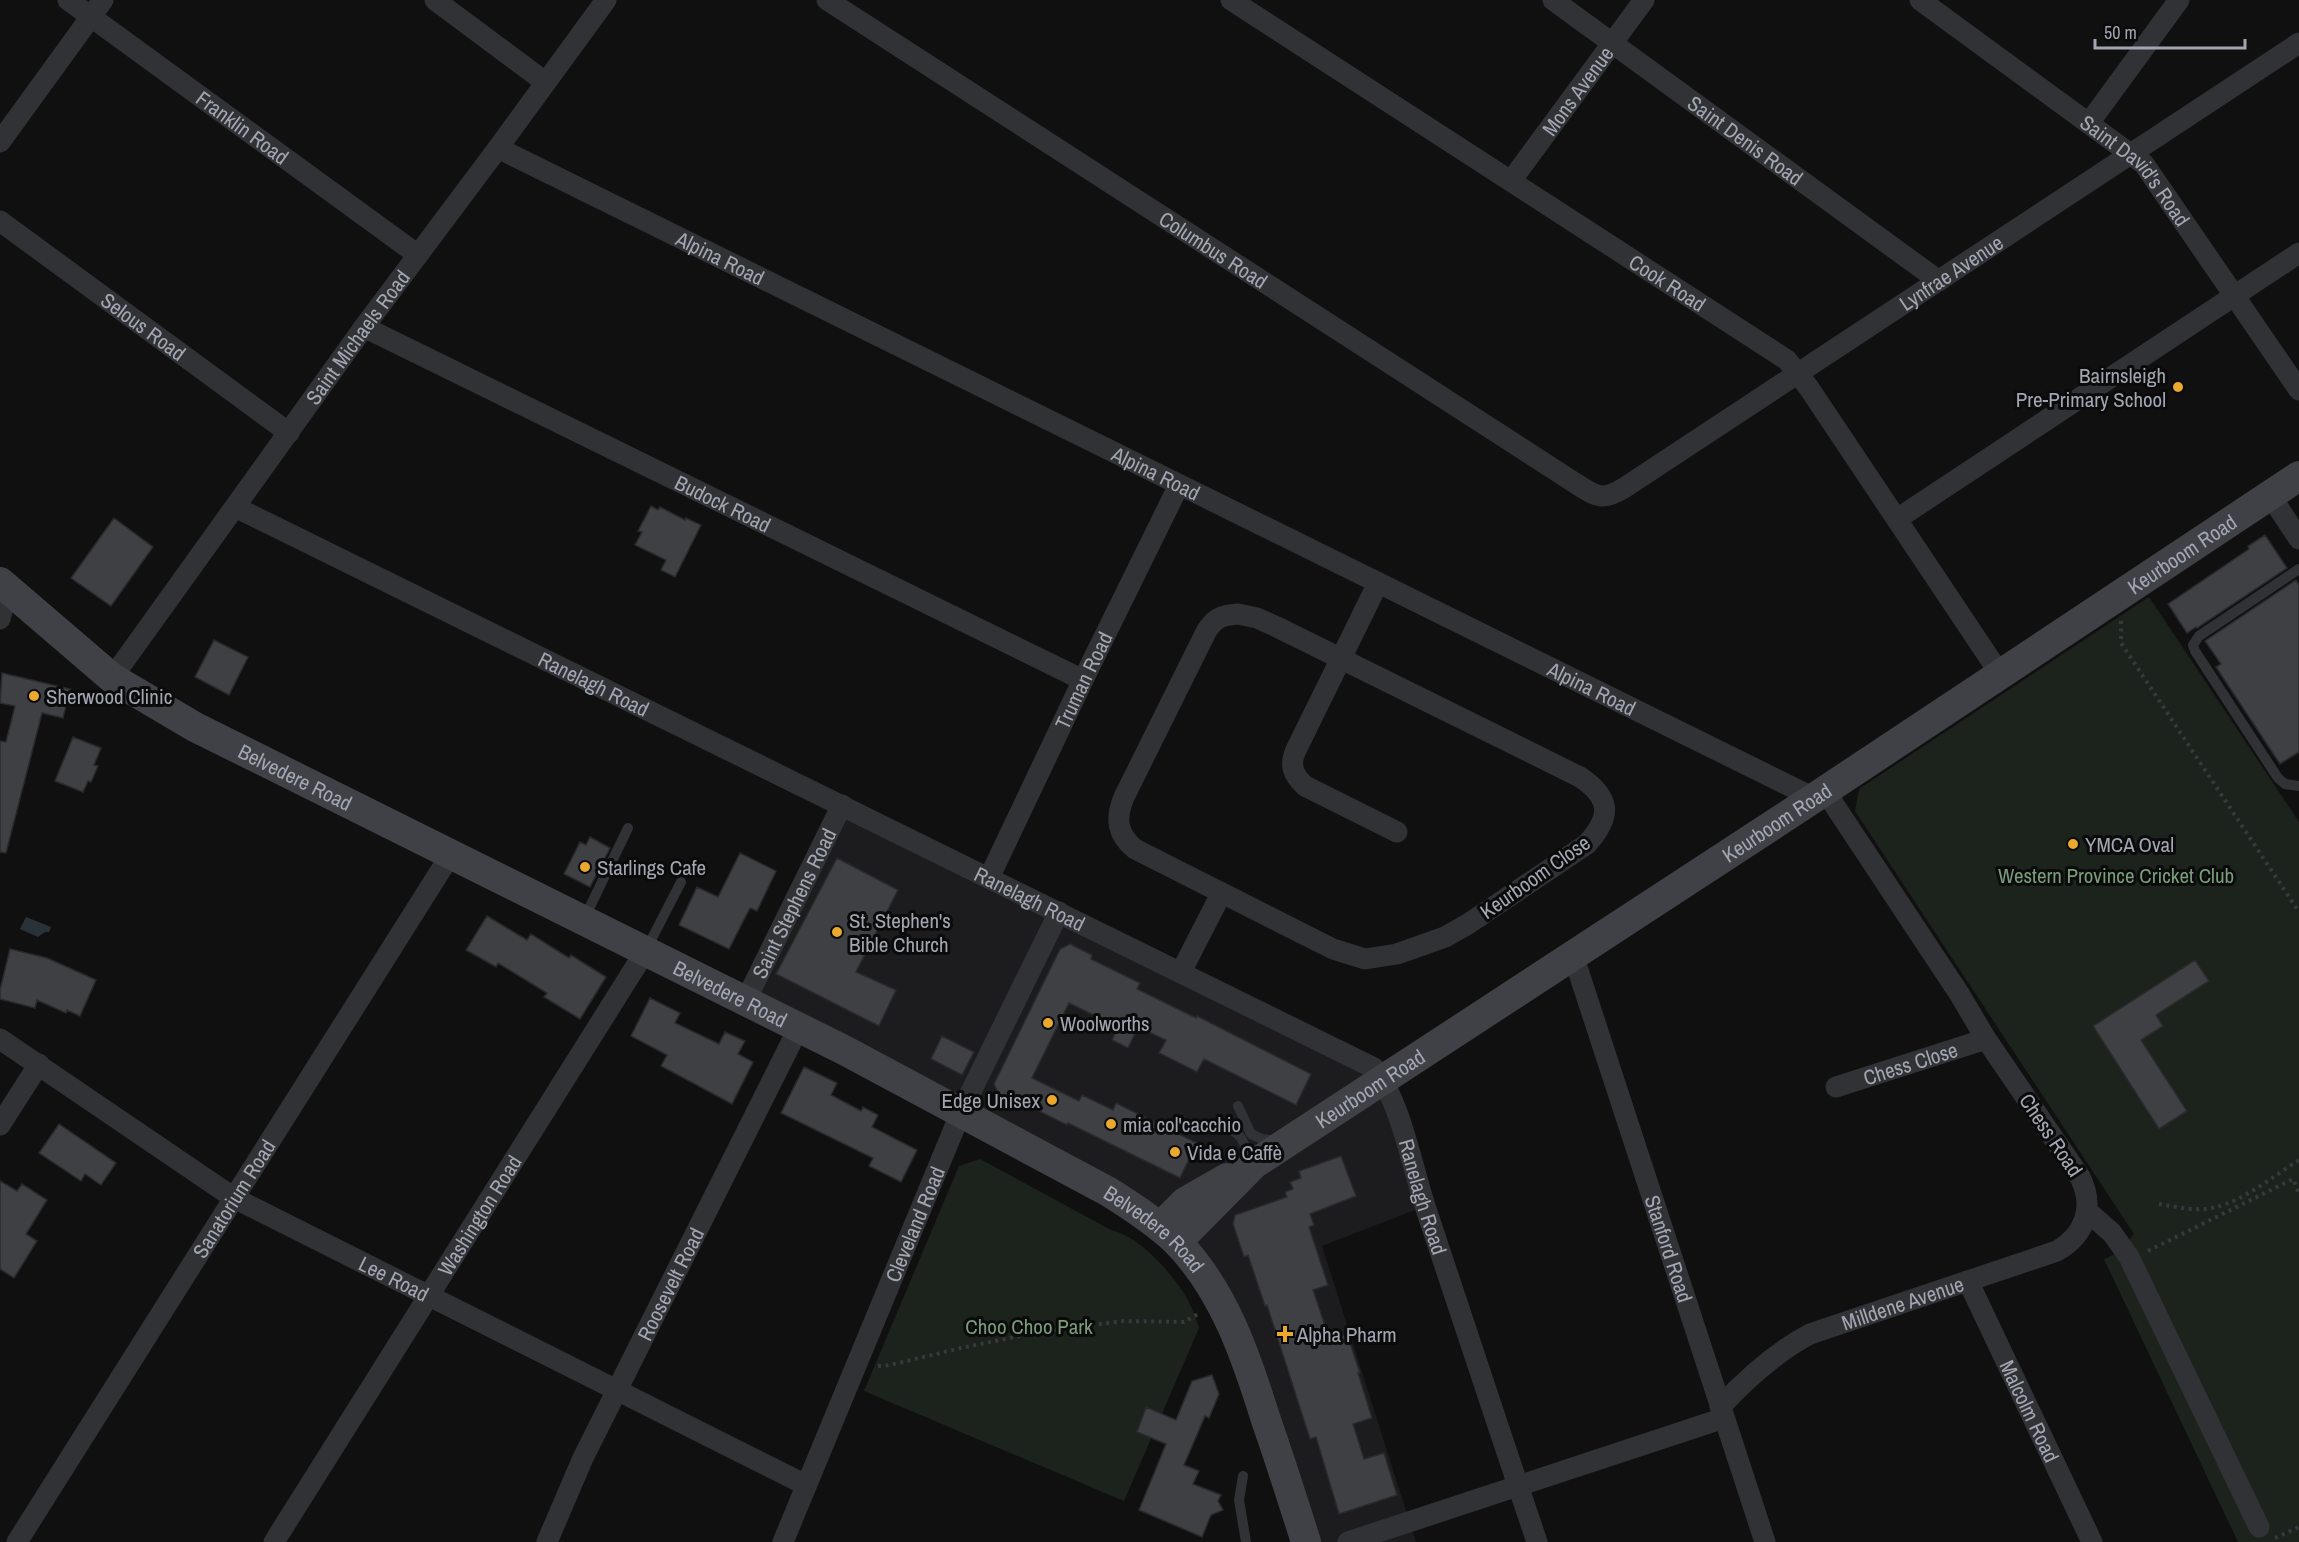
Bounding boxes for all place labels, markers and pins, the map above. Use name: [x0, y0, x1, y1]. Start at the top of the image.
place label: Bairnsleigh Pre-Primary School: [2016, 361, 2166, 414]
marker: Bairnsleigh Pre-Primary School: [2171, 380, 2185, 394]
place label: Sherwood Clinic: [46, 682, 172, 711]
marker: Sherwood Clinic: [27, 689, 41, 703]
place label: YMCA Oval: [2085, 830, 2174, 859]
marker: YMCA Oval: [2066, 837, 2080, 851]
place label: Starlings Cafe: [597, 853, 706, 882]
marker: Starlings Cafe: [578, 860, 592, 874]
place label: St. Stephen's Bible Church: [849, 906, 951, 959]
marker: St. Stephen's Bible Church: [830, 925, 844, 939]
place label: Woolworths: [1060, 1009, 1150, 1038]
marker: Woolworths: [1041, 1016, 1055, 1030]
place label: Edge Unisex: [941, 1086, 1040, 1115]
marker: Edge Unisex: [1045, 1093, 1059, 1107]
place label: mia col'cacchio: [1123, 1110, 1241, 1139]
marker: mia col'cacchio: [1104, 1117, 1118, 1131]
place label: Vida e Caffè: [1187, 1138, 1282, 1167]
marker: Vida e Caffè: [1168, 1145, 1182, 1159]
place label: Alpha Pharm: [1296, 1320, 1397, 1349]
marker: Alpha Pharm: [1278, 1327, 1292, 1341]

